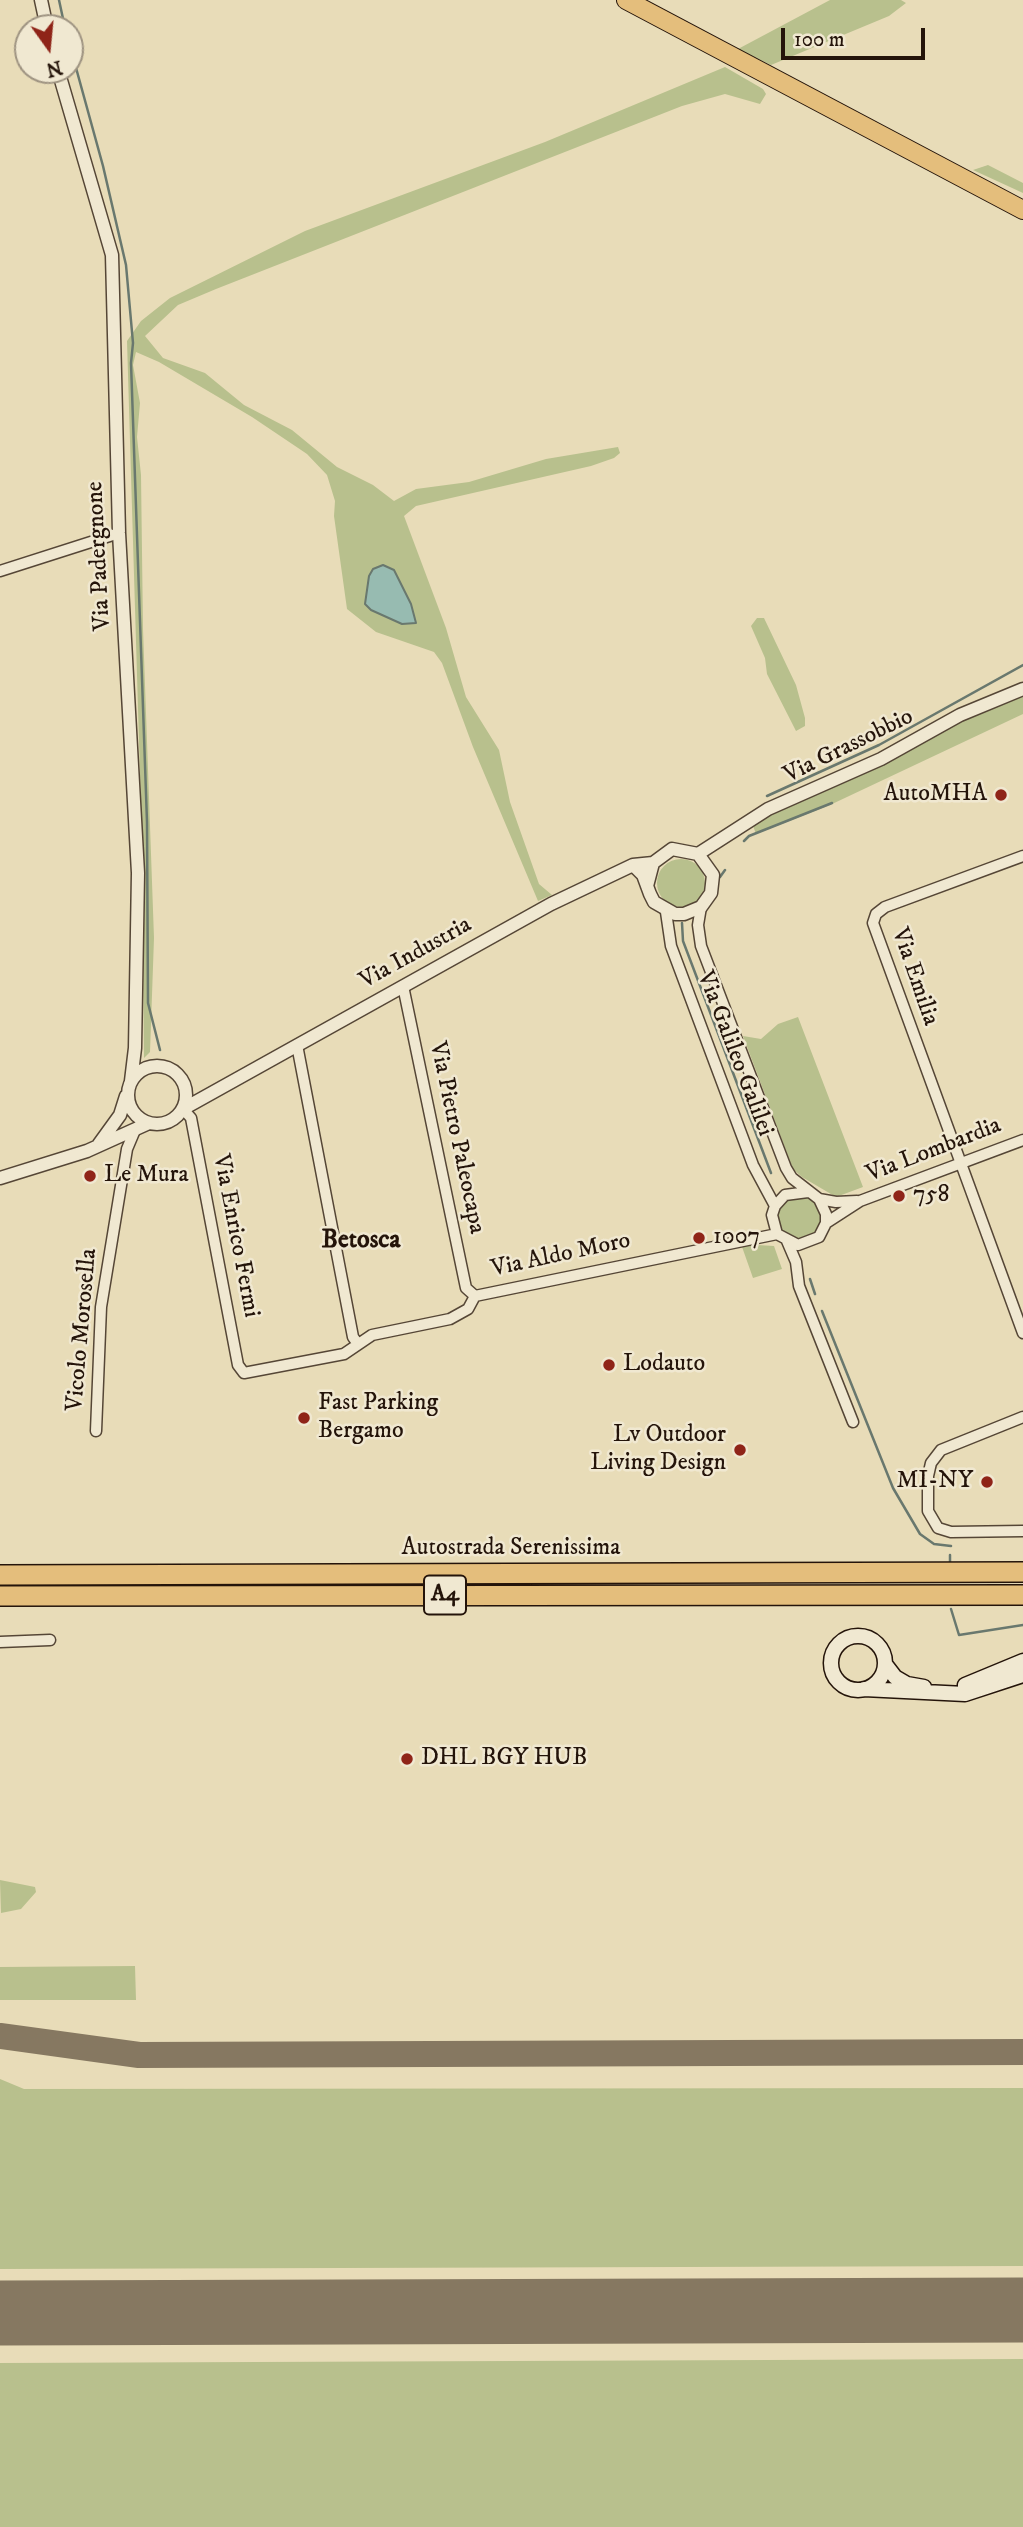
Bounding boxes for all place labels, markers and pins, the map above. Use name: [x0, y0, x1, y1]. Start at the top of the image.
place label: AutoMHA: [884, 781, 987, 809]
marker: AutoMHA: [993, 787, 1009, 803]
place label: Le Mura: [104, 1162, 189, 1190]
marker: Le Mura: [82, 1168, 98, 1184]
place label: 758: [913, 1182, 949, 1210]
marker: 758: [891, 1188, 907, 1204]
place label: 1007: [713, 1224, 760, 1252]
marker: 1007: [691, 1230, 707, 1246]
place label: Lodauto: [623, 1351, 705, 1379]
marker: Lodauto: [601, 1357, 617, 1373]
place label: Fast Parking Bergamo: [318, 1390, 438, 1446]
marker: Fast Parking Bergamo: [296, 1410, 312, 1426]
place label: Lv Outdoor Living Design: [590, 1422, 726, 1478]
marker: Lv Outdoor Living Design: [732, 1442, 748, 1458]
place label: MI-NY: [896, 1468, 973, 1496]
marker: MI-NY: [979, 1474, 995, 1490]
place label: DHL BGY HUB: [421, 1745, 587, 1773]
marker: DHL BGY HUB: [399, 1751, 415, 1767]

